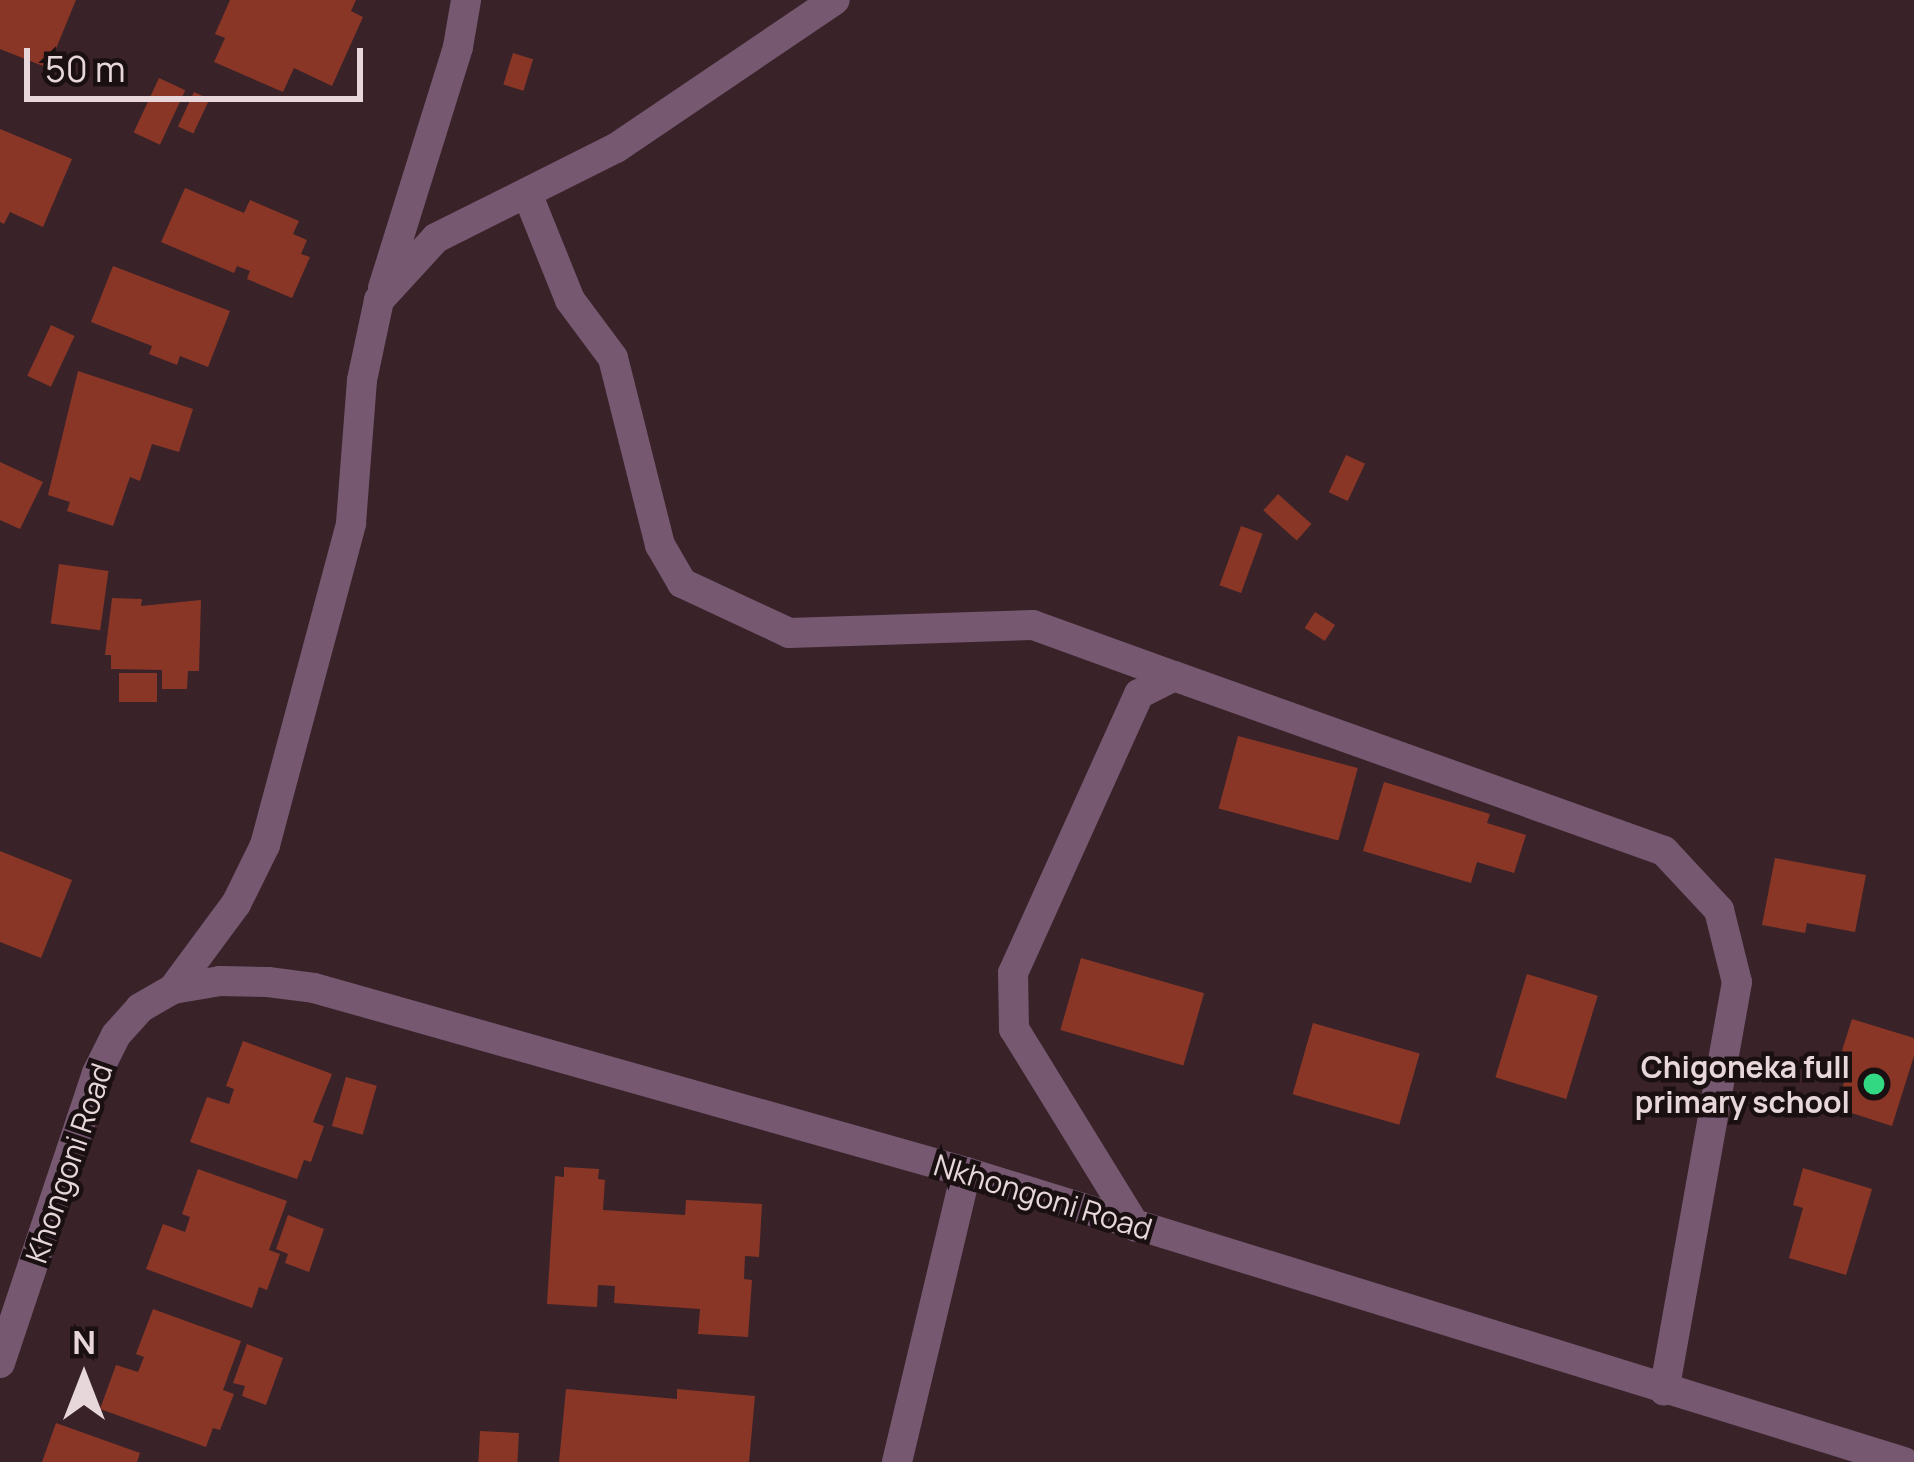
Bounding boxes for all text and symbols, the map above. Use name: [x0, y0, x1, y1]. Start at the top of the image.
scale bar: [30, 24, 369, 98]
text: 50 m: [45, 44, 125, 93]
place label: Chigoneka full primary school: [1635, 1049, 1850, 1120]
street label: Khongoni Road: [18, 1059, 120, 1267]
marker: Chigoneka full primary school: [1861, 1071, 1887, 1097]
street label: Nkhongoni Road: [930, 1147, 1156, 1247]
north arrow: [24, 1318, 144, 1438]
text: N: [72, 1319, 96, 1364]

